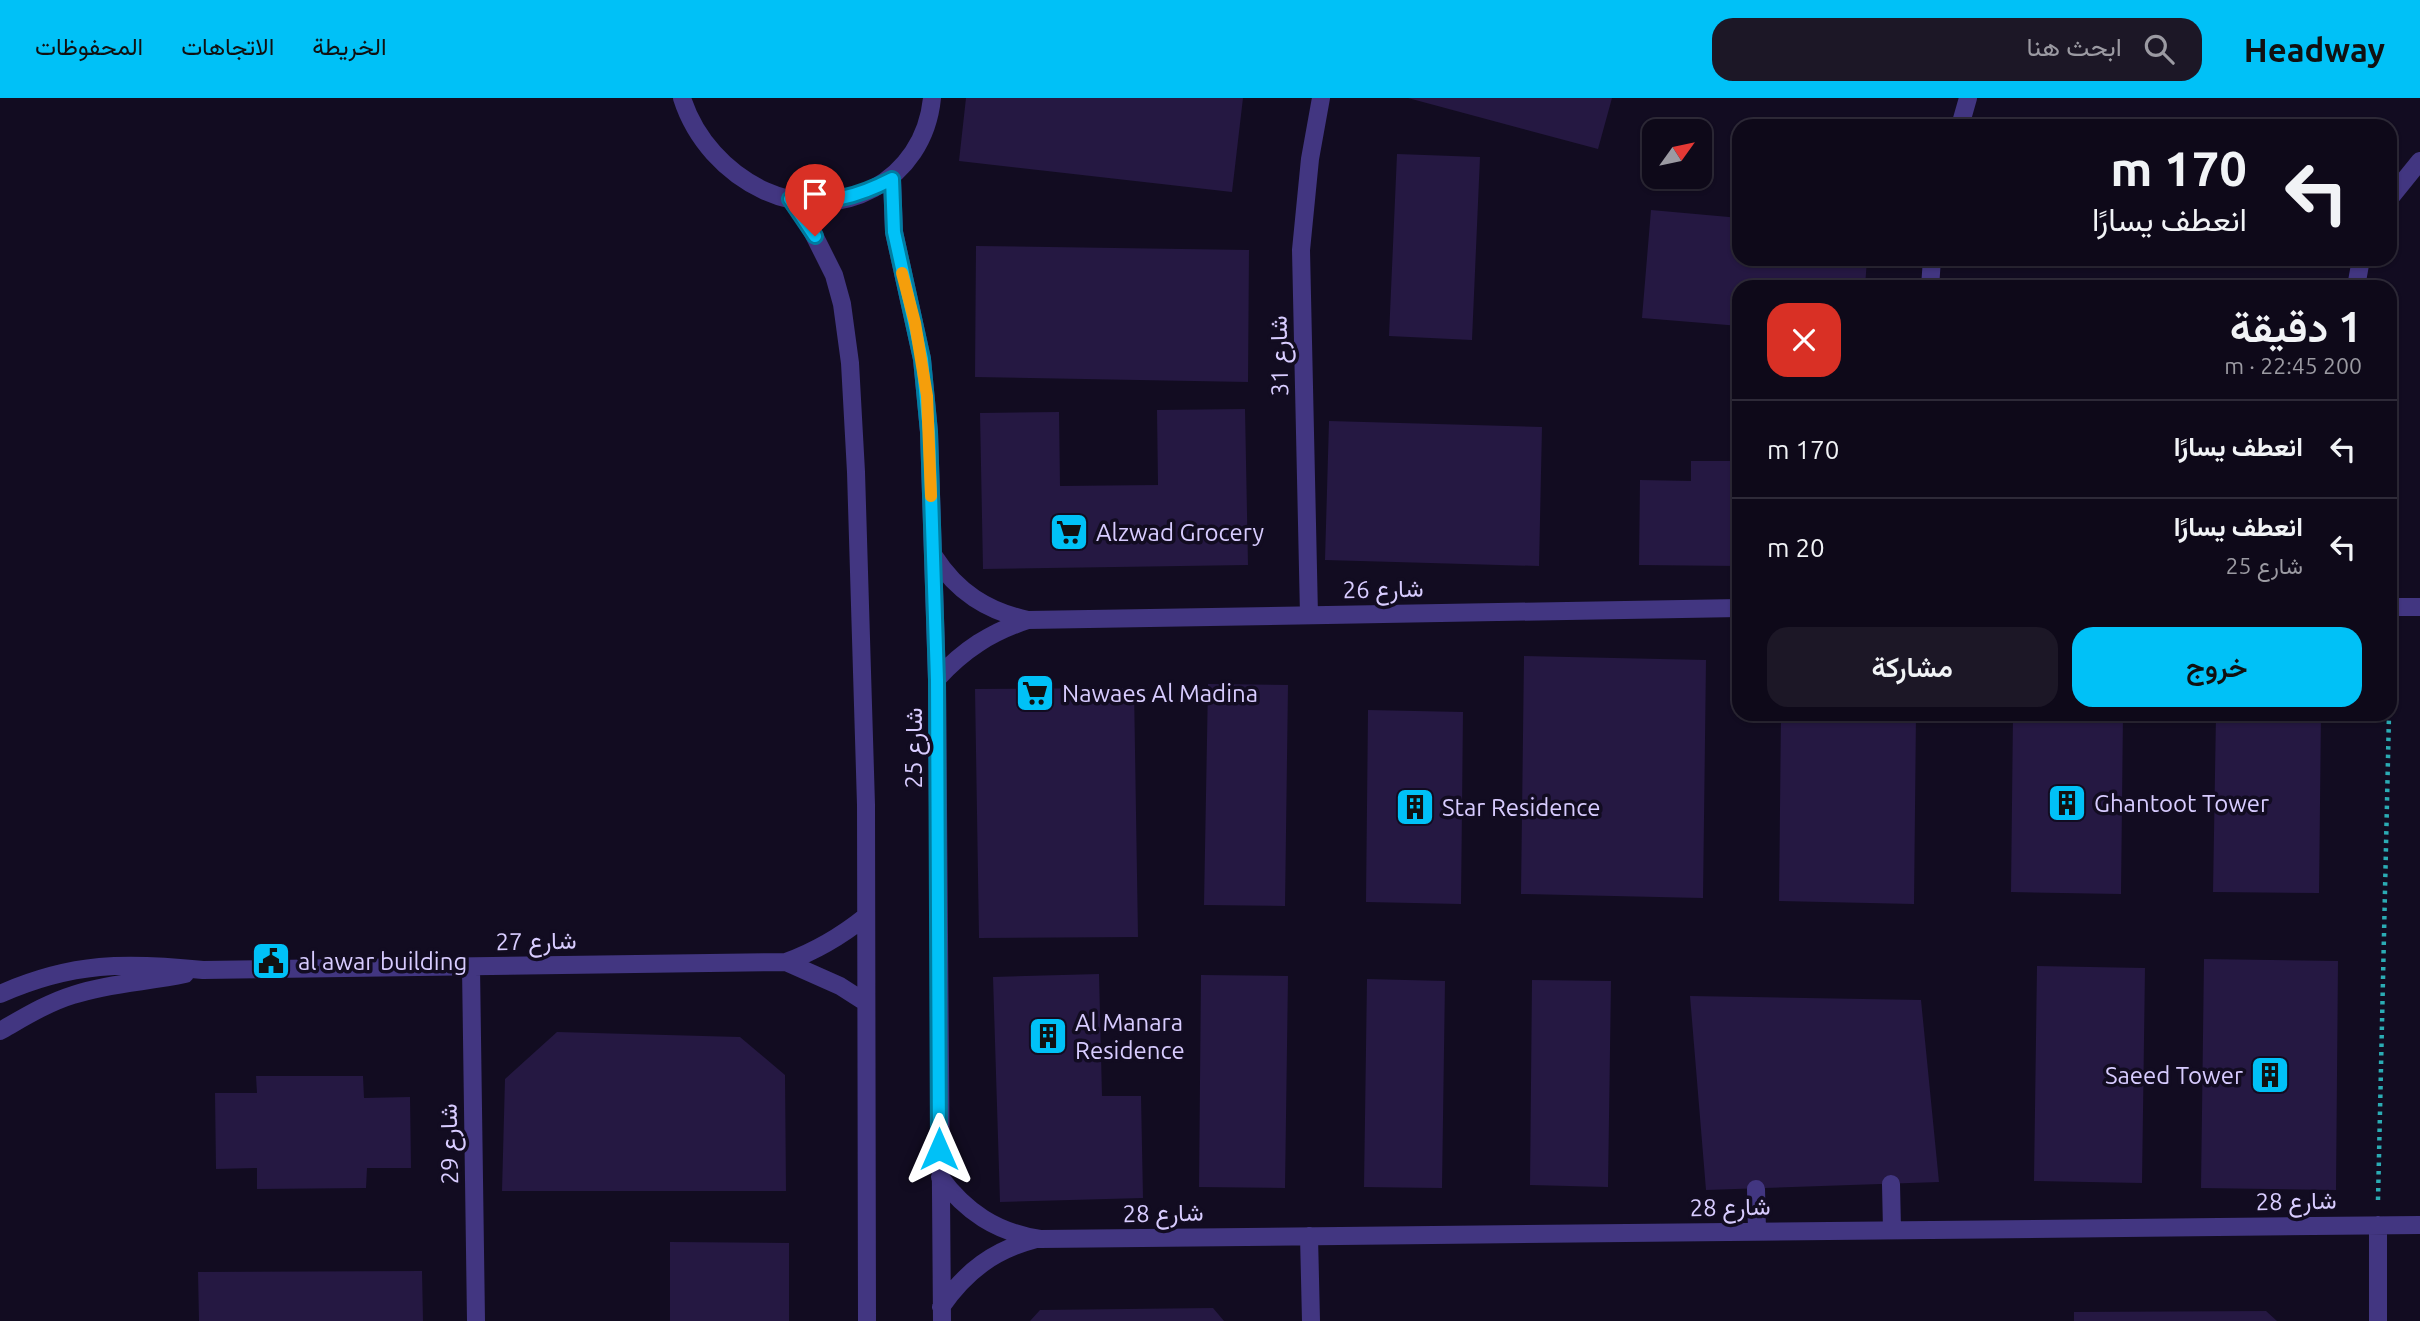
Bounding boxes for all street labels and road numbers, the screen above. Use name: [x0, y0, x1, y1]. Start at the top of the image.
street label: شارع 31: [1265, 315, 1296, 397]
street label: شارع 26: [1342, 575, 1424, 606]
street label: شارع 25: [900, 708, 930, 788]
street label: شارع 27: [495, 927, 577, 958]
street label: شارع 29: [435, 1103, 466, 1185]
street label: شارع 28: [2255, 1187, 2337, 1218]
street label: شارع 28: [1689, 1193, 1771, 1224]
street label: شارع 28: [1122, 1199, 1204, 1230]

